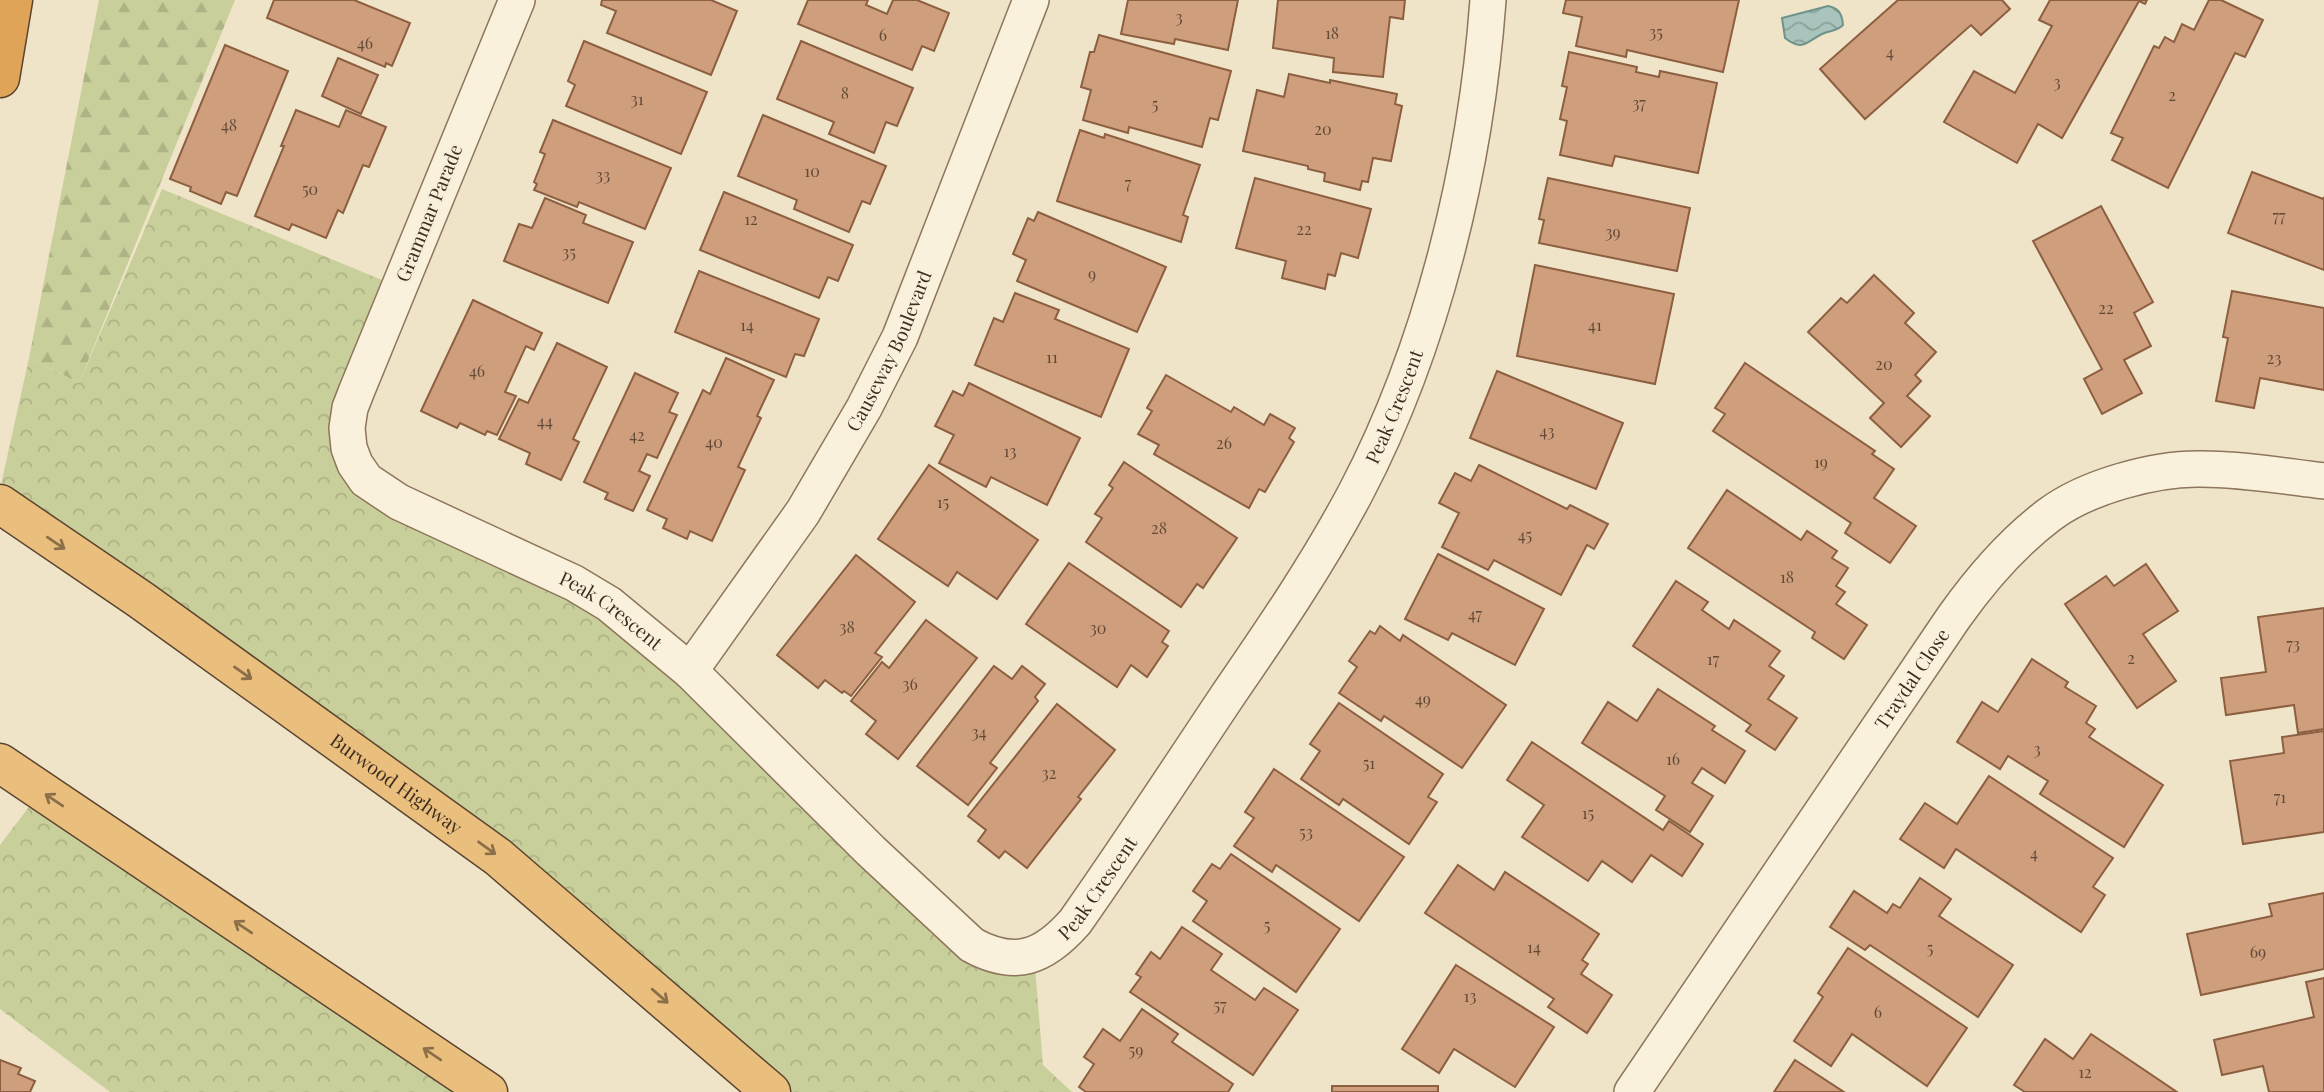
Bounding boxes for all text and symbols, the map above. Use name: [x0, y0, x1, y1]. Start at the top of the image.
house number: 3: [1175, 6, 1183, 27]
house number: 35: [1649, 21, 1663, 42]
house number: 18: [1325, 22, 1339, 43]
house number: 6: [879, 24, 887, 45]
house number: 46: [357, 32, 373, 53]
house number: 4: [1886, 41, 1894, 62]
house number: 3: [2053, 71, 2061, 92]
house number: 8: [841, 82, 849, 103]
house number: 2: [2168, 84, 2176, 105]
house number: 31: [630, 88, 644, 109]
house number: 37: [1632, 92, 1646, 113]
house number: 5: [1152, 93, 1158, 114]
house number: 48: [221, 114, 237, 135]
house number: 20: [1314, 118, 1332, 139]
street label: Grammar Parade: [389, 140, 468, 285]
house number: 10: [804, 160, 820, 181]
house number: 33: [596, 164, 610, 185]
house number: 7: [1125, 172, 1132, 193]
house number: 50: [302, 178, 318, 199]
house number: 77: [2273, 205, 2286, 226]
house number: 12: [744, 208, 758, 229]
house number: 22: [1296, 218, 1312, 239]
house number: 39: [1605, 221, 1621, 242]
house number: 35: [562, 241, 576, 262]
house number: 9: [1088, 263, 1096, 284]
street label: Causeway Boulevard: [839, 266, 937, 436]
house number: 22: [2098, 297, 2114, 318]
house number: 14: [740, 314, 754, 335]
house number: 41: [1588, 314, 1602, 335]
street label: Peak Crescent: [1358, 345, 1428, 468]
house number: 11: [1046, 346, 1058, 367]
house number: 23: [2267, 347, 2281, 368]
house number: 20: [1875, 353, 1893, 374]
house number: 46: [469, 360, 485, 381]
house number: 44: [537, 410, 553, 431]
house number: 43: [1540, 420, 1554, 441]
house number: 42: [629, 424, 645, 445]
house number: 40: [705, 431, 723, 452]
house number: 26: [1216, 432, 1232, 453]
house number: 13: [1004, 440, 1016, 461]
house number: 19: [1814, 451, 1828, 472]
house number: 15: [937, 491, 949, 512]
house number: 28: [1151, 517, 1167, 538]
house number: 45: [1518, 524, 1532, 545]
one-way arrow: [46, 536, 65, 550]
street label: Peak Crescent: [556, 564, 669, 655]
house number: 18: [1780, 566, 1794, 587]
house number: 47: [1468, 603, 1483, 624]
house number: 38: [839, 616, 855, 637]
house number: 30: [1090, 617, 1106, 638]
street label: Traydal Close: [1868, 623, 1955, 734]
house number: 73: [2286, 633, 2300, 654]
house number: 2: [2127, 647, 2135, 668]
house number: 17: [1707, 648, 1720, 669]
one-way arrow: [233, 666, 252, 680]
house number: 36: [902, 673, 918, 694]
house number: 49: [1415, 688, 1431, 709]
house number: 34: [971, 721, 987, 742]
street label: Burwood Highway: [325, 726, 468, 840]
house number: 3: [2033, 738, 2041, 759]
house number: 16: [1666, 748, 1680, 769]
house number: 51: [1363, 752, 1375, 773]
house number: 32: [1042, 762, 1056, 783]
house number: 71: [2274, 786, 2286, 807]
one-way arrow: [45, 793, 64, 807]
house number: 15: [1582, 802, 1594, 823]
house number: 53: [1299, 821, 1313, 842]
street label: Peak Crescent: [1051, 831, 1142, 945]
one-way arrow: [477, 841, 496, 856]
house number: 4: [2030, 842, 2038, 863]
house number: 5: [1264, 914, 1270, 935]
one-way arrow: [234, 920, 253, 934]
house number: 14: [1527, 936, 1541, 957]
house number: 5: [1927, 937, 1933, 958]
house number: 69: [2250, 941, 2266, 962]
house number: 13: [1464, 985, 1476, 1006]
one-way arrow: [651, 988, 669, 1004]
house number: 57: [1213, 994, 1227, 1015]
house number: 6: [1874, 1001, 1882, 1022]
house number: 59: [1129, 1039, 1143, 1060]
one-way arrow: [423, 1047, 442, 1061]
house number: 12: [2078, 1061, 2092, 1082]

